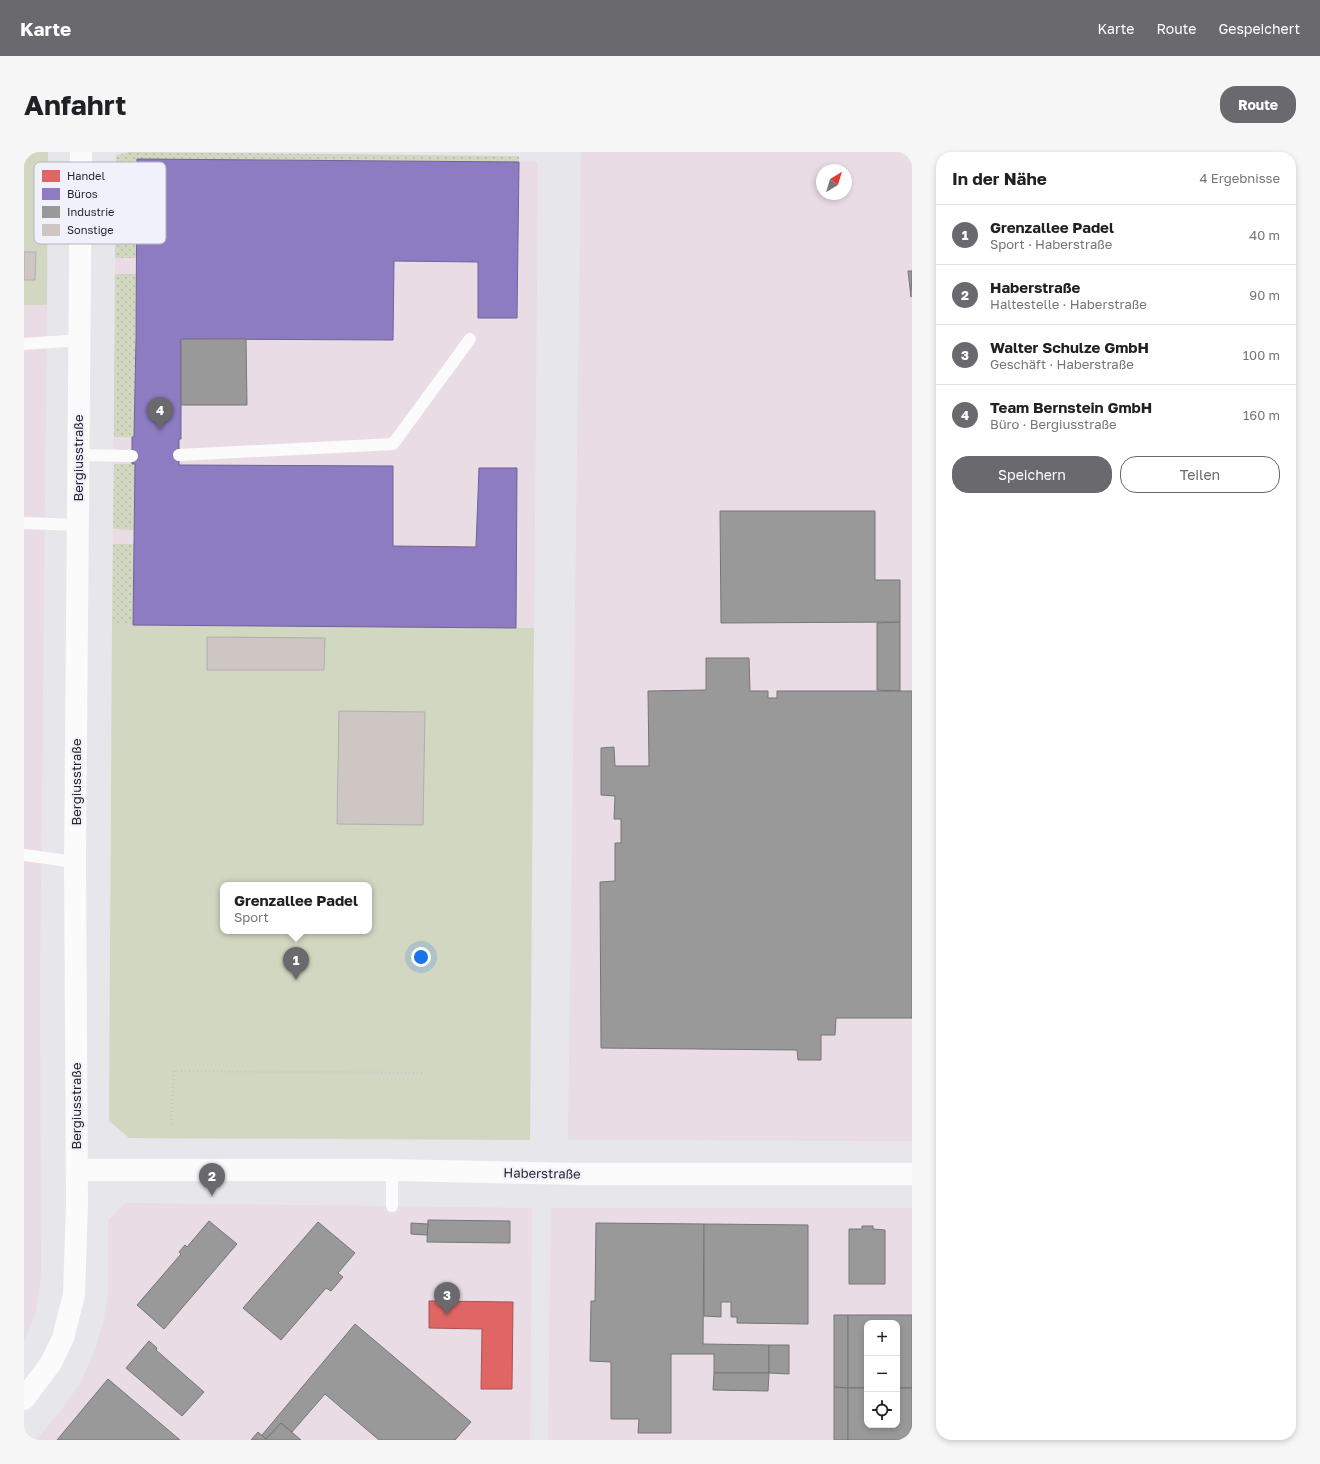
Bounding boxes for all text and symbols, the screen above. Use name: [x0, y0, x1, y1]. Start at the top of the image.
text: Karte: [20, 17, 71, 40]
text: Karte: [1098, 20, 1134, 37]
text: Route: [1156, 20, 1196, 37]
text: Gespeichert: [1218, 20, 1300, 37]
button: Route: [1220, 86, 1296, 123]
text: Anfahrt: [24, 88, 126, 121]
legend: [34, 162, 166, 244]
north arrow: [816, 164, 852, 200]
text: In der Nähe: [952, 168, 1047, 189]
text: Handel: [67, 169, 105, 182]
text: 4 Ergebnisse: [1200, 170, 1280, 186]
text: Büros: [67, 187, 98, 200]
text: Industrie: [67, 205, 115, 218]
text: Grenzallee Padel: [990, 218, 1114, 236]
text: Sonstige: [67, 223, 114, 236]
text: 1: [962, 227, 968, 243]
text: 40 m: [1249, 227, 1280, 243]
text: Sport · Haberstraße: [990, 236, 1112, 252]
text: Haberstraße: [990, 278, 1080, 296]
text: 2: [961, 287, 969, 303]
text: 90 m: [1249, 287, 1280, 303]
text: Haltestelle · Haberstraße: [990, 296, 1147, 312]
text: Walter Schulze GmbH: [990, 338, 1149, 356]
text: 3: [961, 347, 969, 363]
text: 100 m: [1243, 347, 1280, 363]
text: Geschäft · Haberstraße: [990, 356, 1134, 372]
pin: 4: [147, 397, 173, 430]
text: Team Bernstein GmbH: [990, 398, 1152, 416]
text: 4: [961, 407, 969, 423]
text: 160 m: [1243, 407, 1280, 423]
street label: Bergiusstraße: [70, 415, 86, 501]
text: Büro · Bergiusstraße: [990, 416, 1117, 432]
button: Speichern: [952, 456, 1112, 493]
button: Teilen: [1120, 456, 1280, 493]
street label: Bergiusstraße: [68, 739, 84, 825]
popup: [220, 882, 372, 934]
text: Grenzallee Padel: [234, 891, 358, 909]
text: Sport: [234, 909, 269, 925]
pin: 1: [283, 947, 309, 980]
your location: [411, 947, 431, 967]
street label: Bergiusstraße: [68, 1063, 84, 1149]
pin: 2: [199, 1163, 225, 1196]
street label: Haberstraße: [503, 1164, 581, 1182]
pin: 3: [434, 1282, 460, 1315]
map controls: [864, 1320, 900, 1428]
button: +: [864, 1320, 900, 1356]
button: −: [864, 1356, 900, 1392]
button: locate: [864, 1392, 900, 1428]

